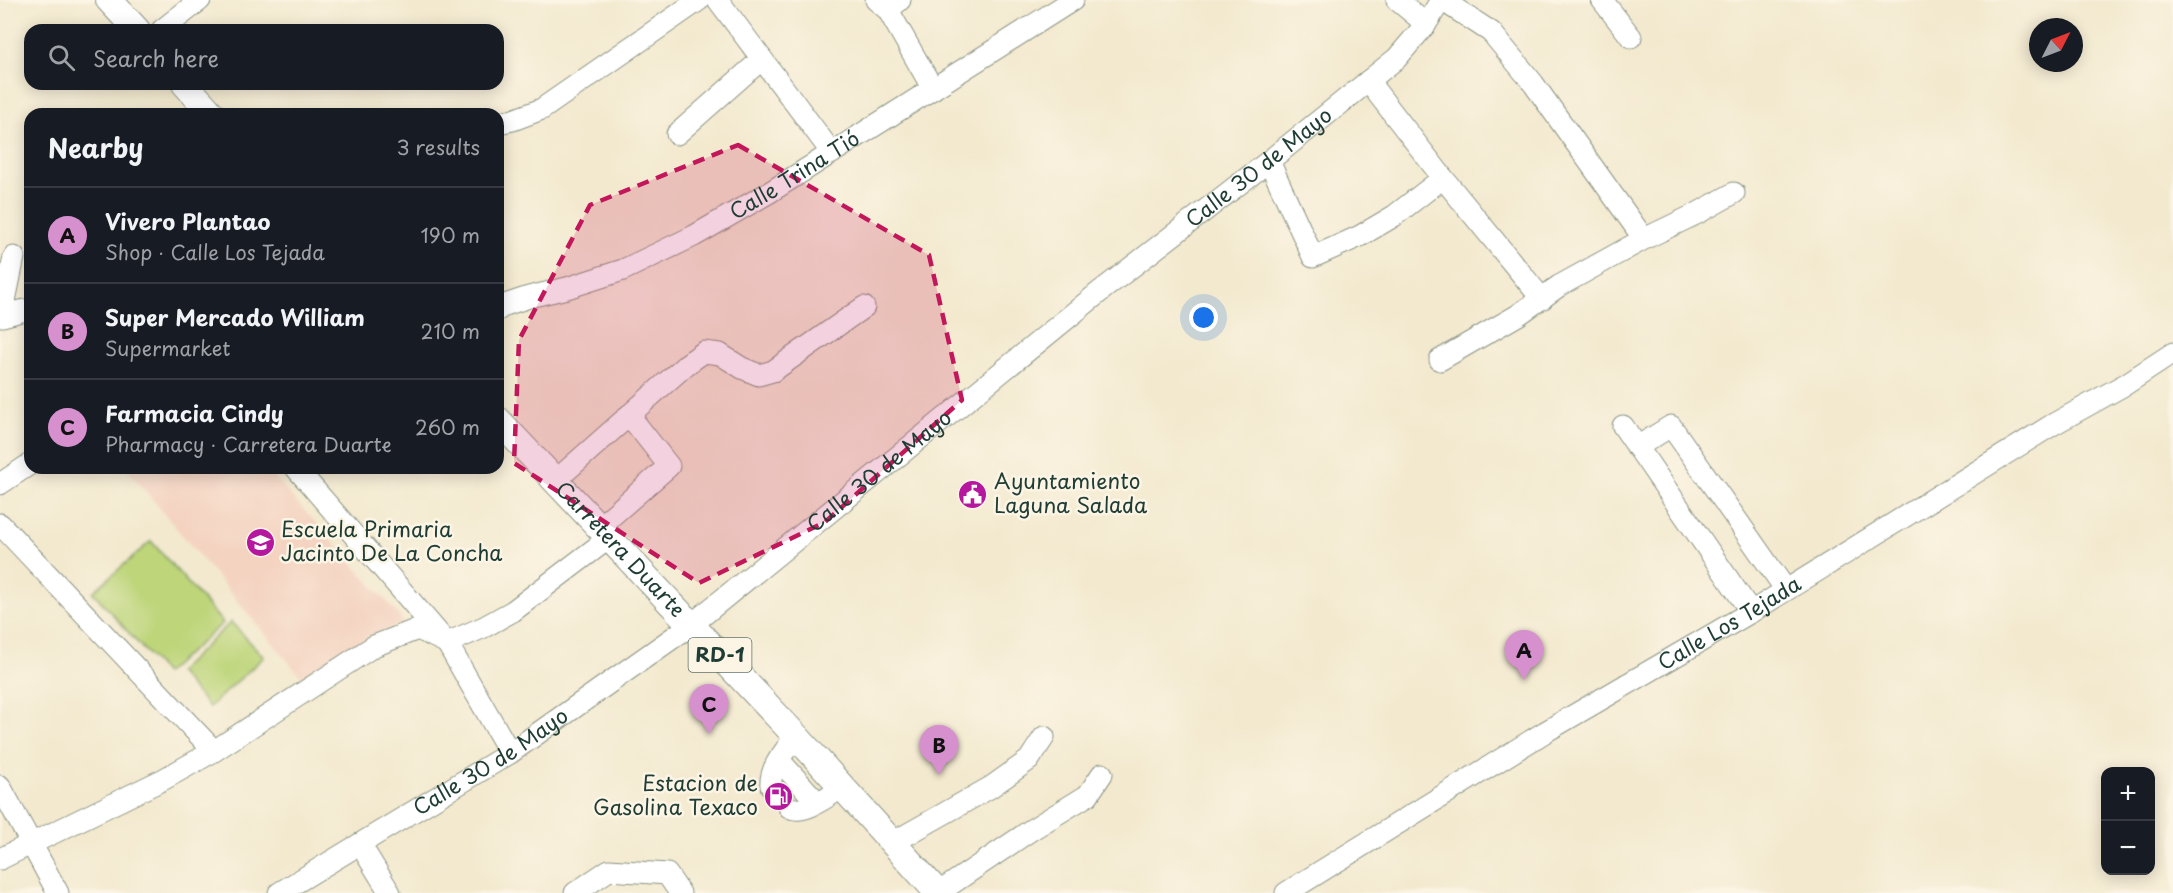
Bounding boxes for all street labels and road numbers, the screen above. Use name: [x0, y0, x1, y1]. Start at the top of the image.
street label: Calle 30 de Mayo: [1178, 98, 1338, 234]
street label: Calle Trina Tió: [723, 121, 865, 226]
street label: Calle 30 de Mayo: [799, 401, 958, 539]
street label: Carretera Duarte: [549, 473, 694, 623]
street label: Calle Los Tejada: [1651, 566, 1807, 677]
road number: RD-1: [688, 638, 752, 672]
street label: Calle 30 de Mayo: [406, 699, 574, 822]

